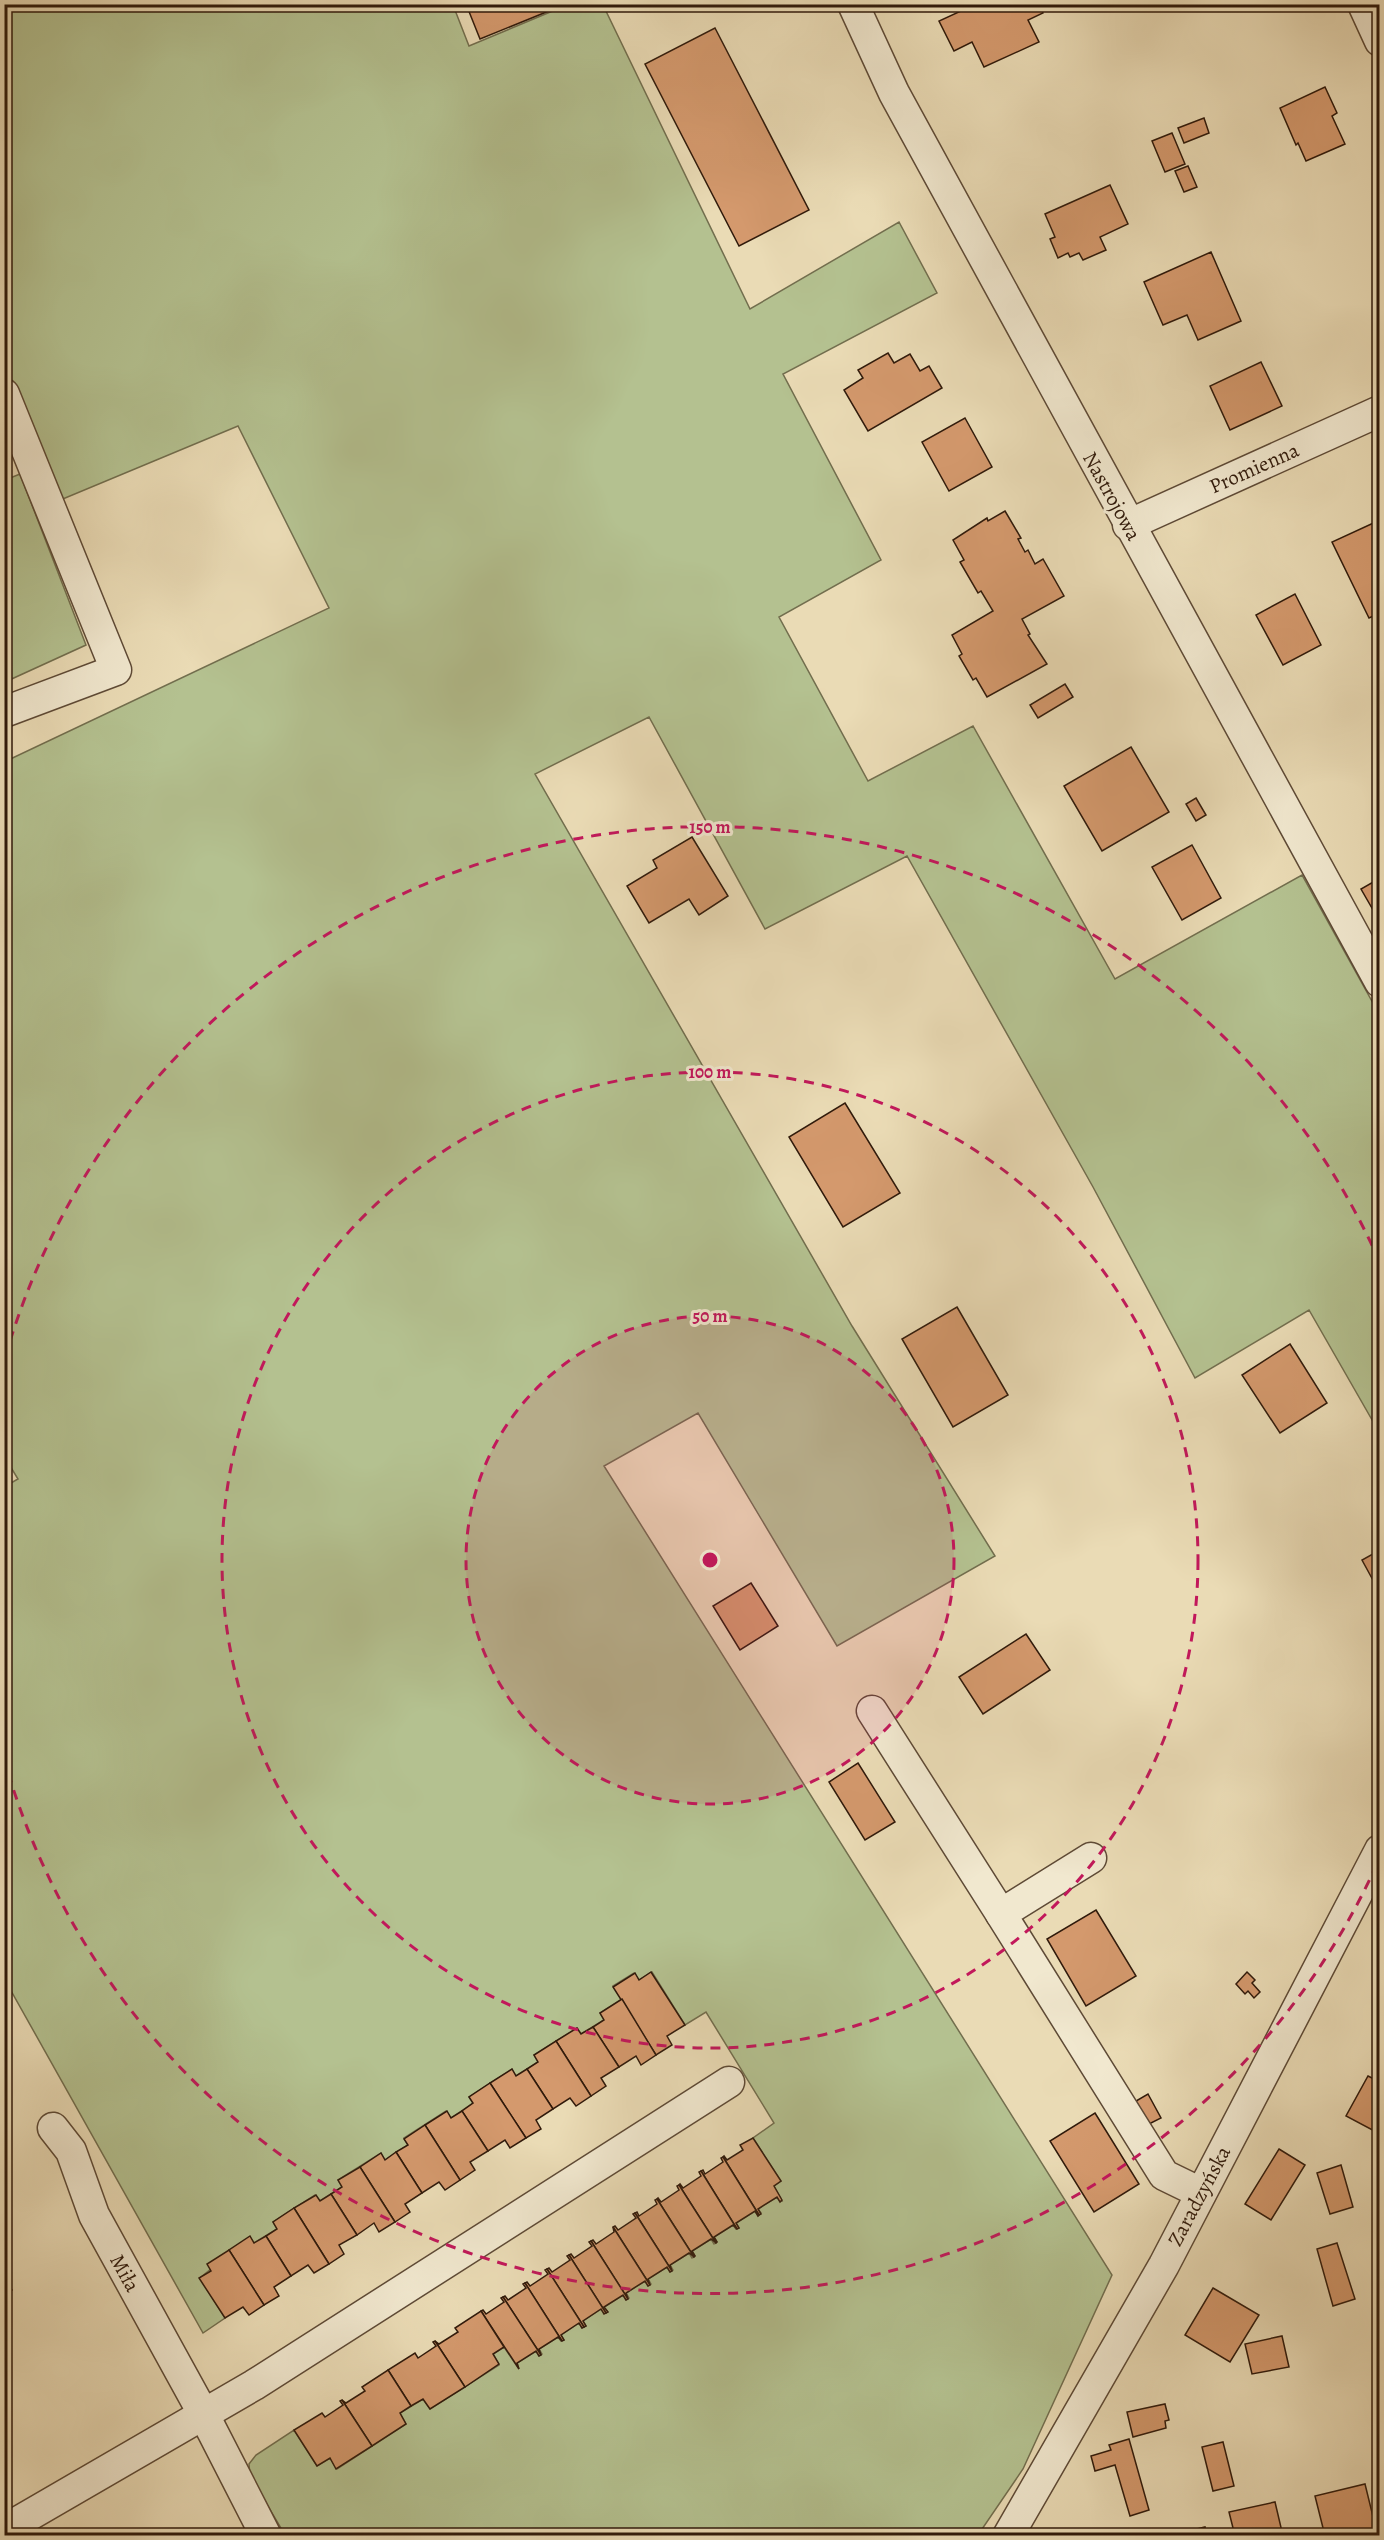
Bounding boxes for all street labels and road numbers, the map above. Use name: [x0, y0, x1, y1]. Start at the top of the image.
street label: Promienna: [1205, 436, 1303, 500]
street label: Nastrojowa: [1076, 446, 1148, 546]
street label: Zaradzyńska: [1161, 2141, 1237, 2251]
street label: Miła: [103, 2249, 147, 2297]

